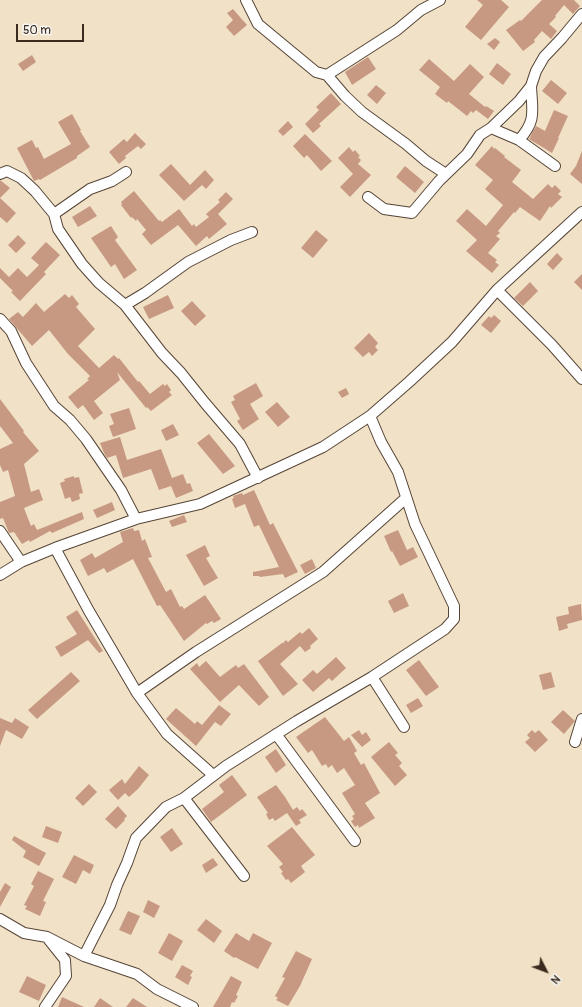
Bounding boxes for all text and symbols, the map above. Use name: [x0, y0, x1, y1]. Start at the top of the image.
scale bar: [18, 16, 86, 42]
text: 50 m: [23, 23, 51, 38]
north arrow: [526, 951, 566, 991]
text: N: [548, 972, 563, 986]

